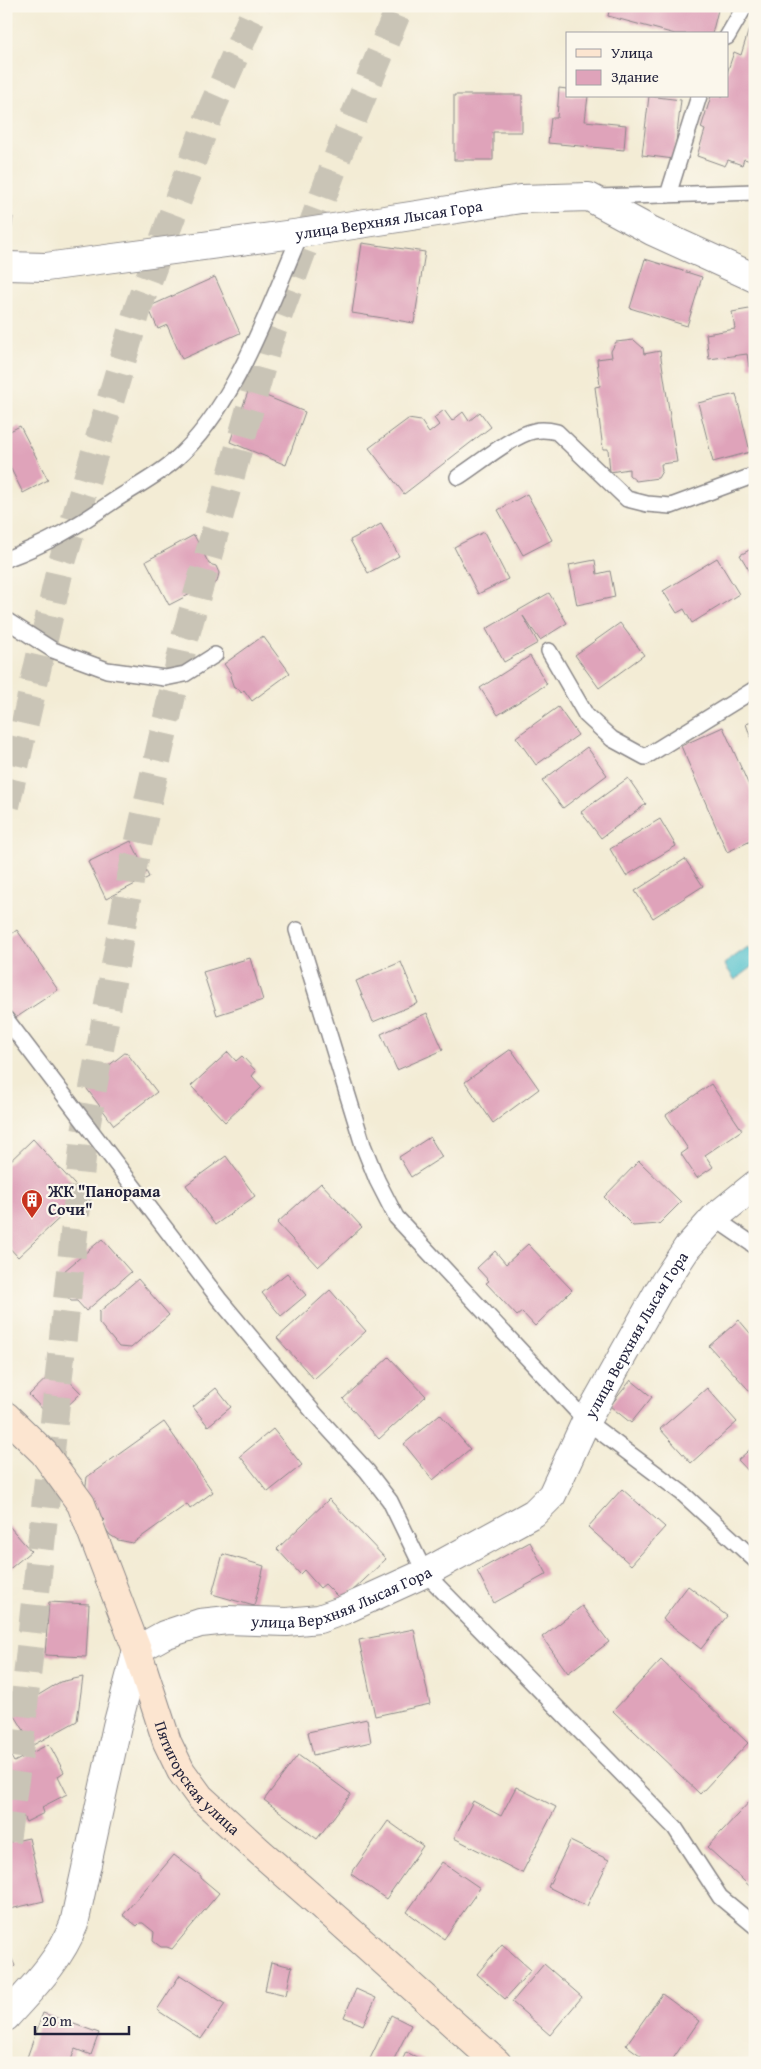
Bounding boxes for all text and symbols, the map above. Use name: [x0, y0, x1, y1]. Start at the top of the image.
legend: [566, 32, 728, 98]
text: Улица: [611, 42, 654, 63]
text: Здание: [611, 66, 659, 87]
street label: улица Верхняя Лысая Гора: [293, 193, 484, 246]
place label: ЖК "Панорама Сочи": [47, 1179, 161, 1221]
building icon: ЖК "Панорама Сочи": [20, 1188, 44, 1219]
street label: улица Верхняя Лысая Гора: [578, 1246, 694, 1423]
street label: улица Верхняя Лысая Гора: [250, 1560, 436, 1634]
street label: Пятигорская улица: [149, 1718, 246, 1841]
scale bar: [35, 2004, 129, 2036]
text: 20 m: [42, 2010, 73, 2031]

